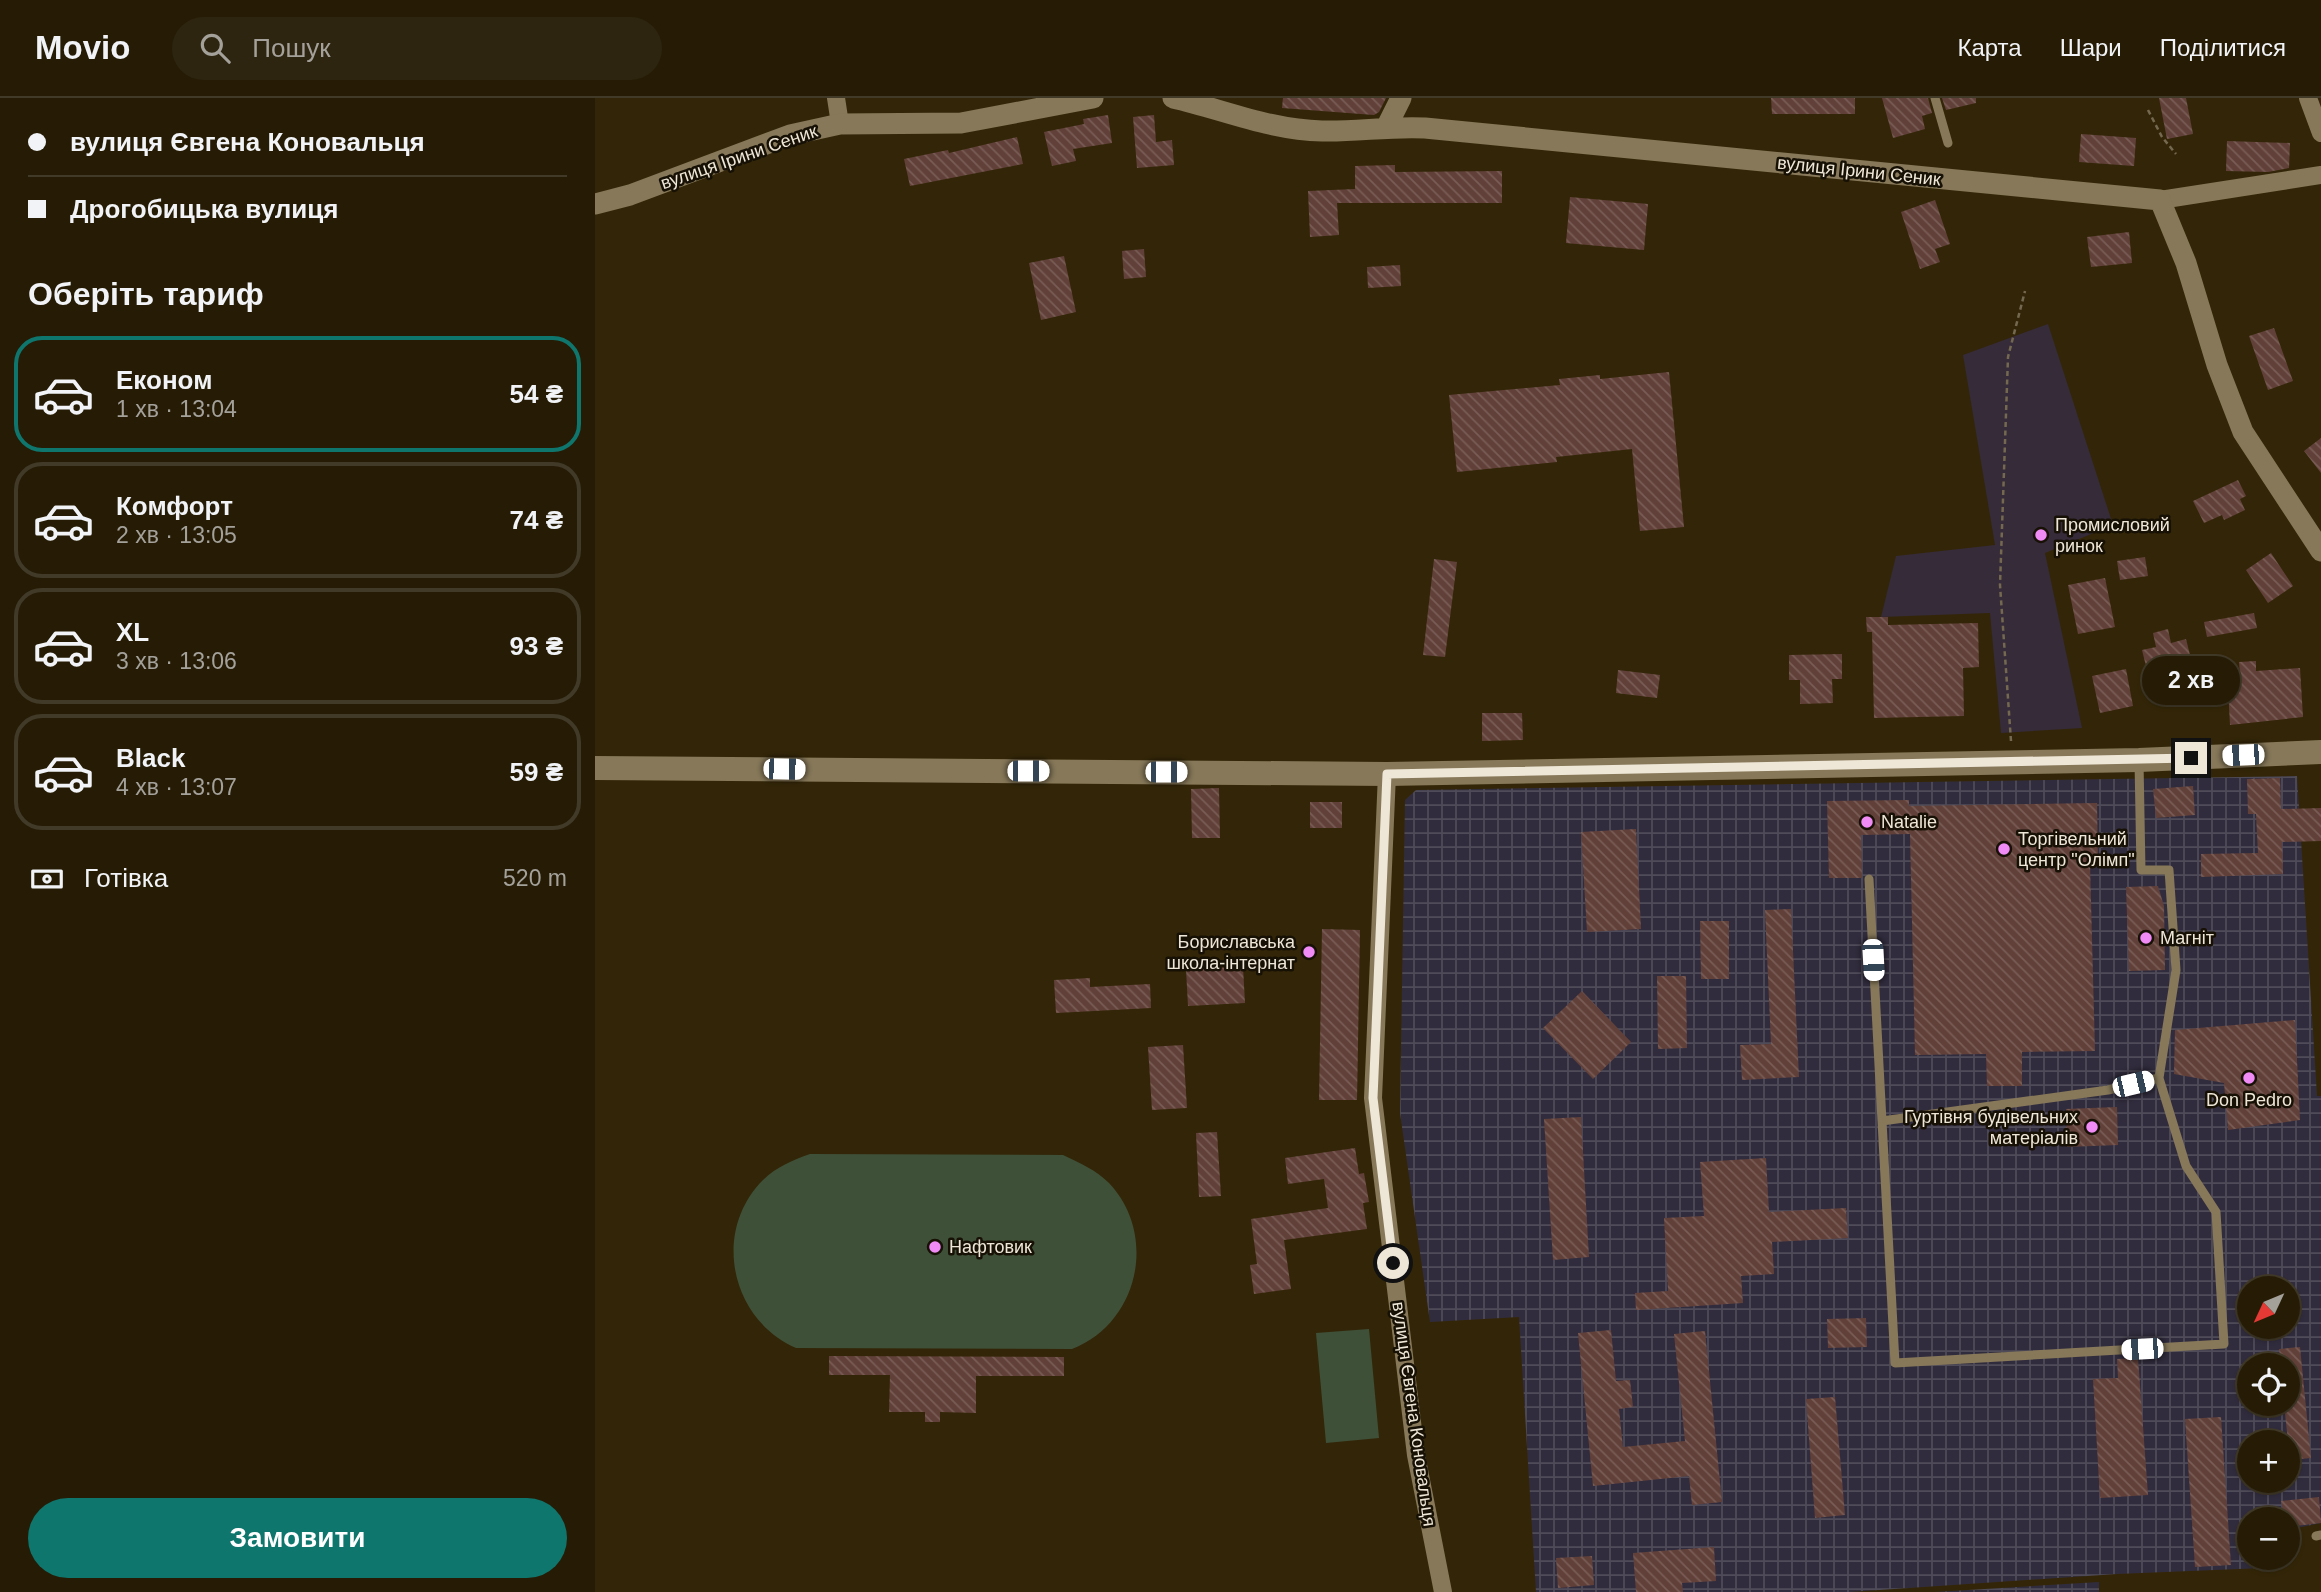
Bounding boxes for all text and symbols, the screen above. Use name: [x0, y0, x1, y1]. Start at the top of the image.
search box: [172, 17, 662, 80]
text: Movio: [35, 29, 130, 66]
icon: search: [196, 29, 234, 67]
text: Пошук: [252, 33, 331, 63]
text: Карта: [1957, 34, 2022, 61]
text: Шари: [2060, 34, 2122, 61]
text: Поділитися: [2160, 34, 2286, 61]
street label: вулиця Ірини Сеник: [658, 121, 820, 193]
text: вулиця Євгена Коновальця: [70, 127, 425, 157]
street label: вулиця Ірини Сеник: [1776, 152, 1942, 190]
text: Дрогобицька вулиця: [70, 194, 338, 224]
text: Оберіть тариф: [28, 276, 264, 312]
icon: car: [32, 363, 95, 426]
text: Економ: [116, 365, 212, 395]
text: 54 ₴: [510, 379, 563, 409]
text: 1 хв · 13:04: [116, 396, 237, 422]
icon: car: [32, 489, 95, 552]
text: Комфорт: [116, 491, 233, 521]
text: 74 ₴: [510, 505, 563, 535]
place label: Промисловий ринок: [2055, 515, 2170, 556]
text: 2 хв · 13:05: [116, 522, 237, 548]
marker: Промисловий ринок: [2033, 527, 2049, 543]
icon: car: [32, 615, 95, 678]
text: XL: [116, 617, 149, 647]
text: 93 ₴: [510, 631, 563, 661]
text: 3 хв · 13:06: [116, 648, 237, 674]
callout: 2 хв: [2142, 656, 2240, 706]
text: 2 хв: [2168, 667, 2214, 693]
icon: car: [32, 741, 95, 804]
route end: [2175, 742, 2207, 774]
text: Black: [116, 743, 185, 773]
car: [2222, 744, 2265, 766]
text: 59 ₴: [510, 757, 563, 787]
car: [763, 758, 806, 780]
car: [1008, 761, 1050, 782]
car: [1146, 762, 1188, 783]
text: 4 хв · 13:07: [116, 774, 237, 800]
place label: Natalie: [1881, 812, 1937, 832]
marker: Natalie: [1859, 814, 1875, 830]
place label: Торгівельний центр "Олімп": [2018, 829, 2135, 870]
marker: Торгівельний центр "Олімп": [1996, 841, 2012, 857]
icon: cash: [28, 860, 66, 898]
text: Готівка: [84, 863, 168, 893]
text: 520 m: [503, 865, 567, 891]
place label: Магніт: [2160, 928, 2214, 948]
marker: Магніт: [2138, 930, 2154, 946]
place label: Бориславська школа-інтернат: [1167, 932, 1296, 973]
car: [1862, 938, 1885, 982]
marker: Бориславська школа-інтернат: [1301, 944, 1317, 960]
car: [2111, 1069, 2156, 1099]
marker: Don Pedro: [2241, 1070, 2257, 1086]
place label: Don Pedro: [2206, 1090, 2292, 1110]
place label: Гуртівня будівельних матеріалів: [1904, 1107, 2078, 1148]
marker: Гуртівня будівельних матеріалів: [2084, 1119, 2100, 1135]
place label: Нафтовик: [949, 1237, 1032, 1257]
marker: Нафтовик: [927, 1239, 943, 1255]
route start: [1377, 1247, 1409, 1279]
north arrow: [2237, 1276, 2299, 1339]
map controls: [2237, 1276, 2300, 1570]
street label: вулиця Євгена Коновальця: [1388, 1300, 1440, 1528]
car: [2121, 1337, 2164, 1361]
button: locate: [2237, 1353, 2300, 1416]
button: +: [2237, 1430, 2300, 1493]
button: Замовити: [28, 1498, 567, 1578]
button: −: [2237, 1507, 2300, 1570]

